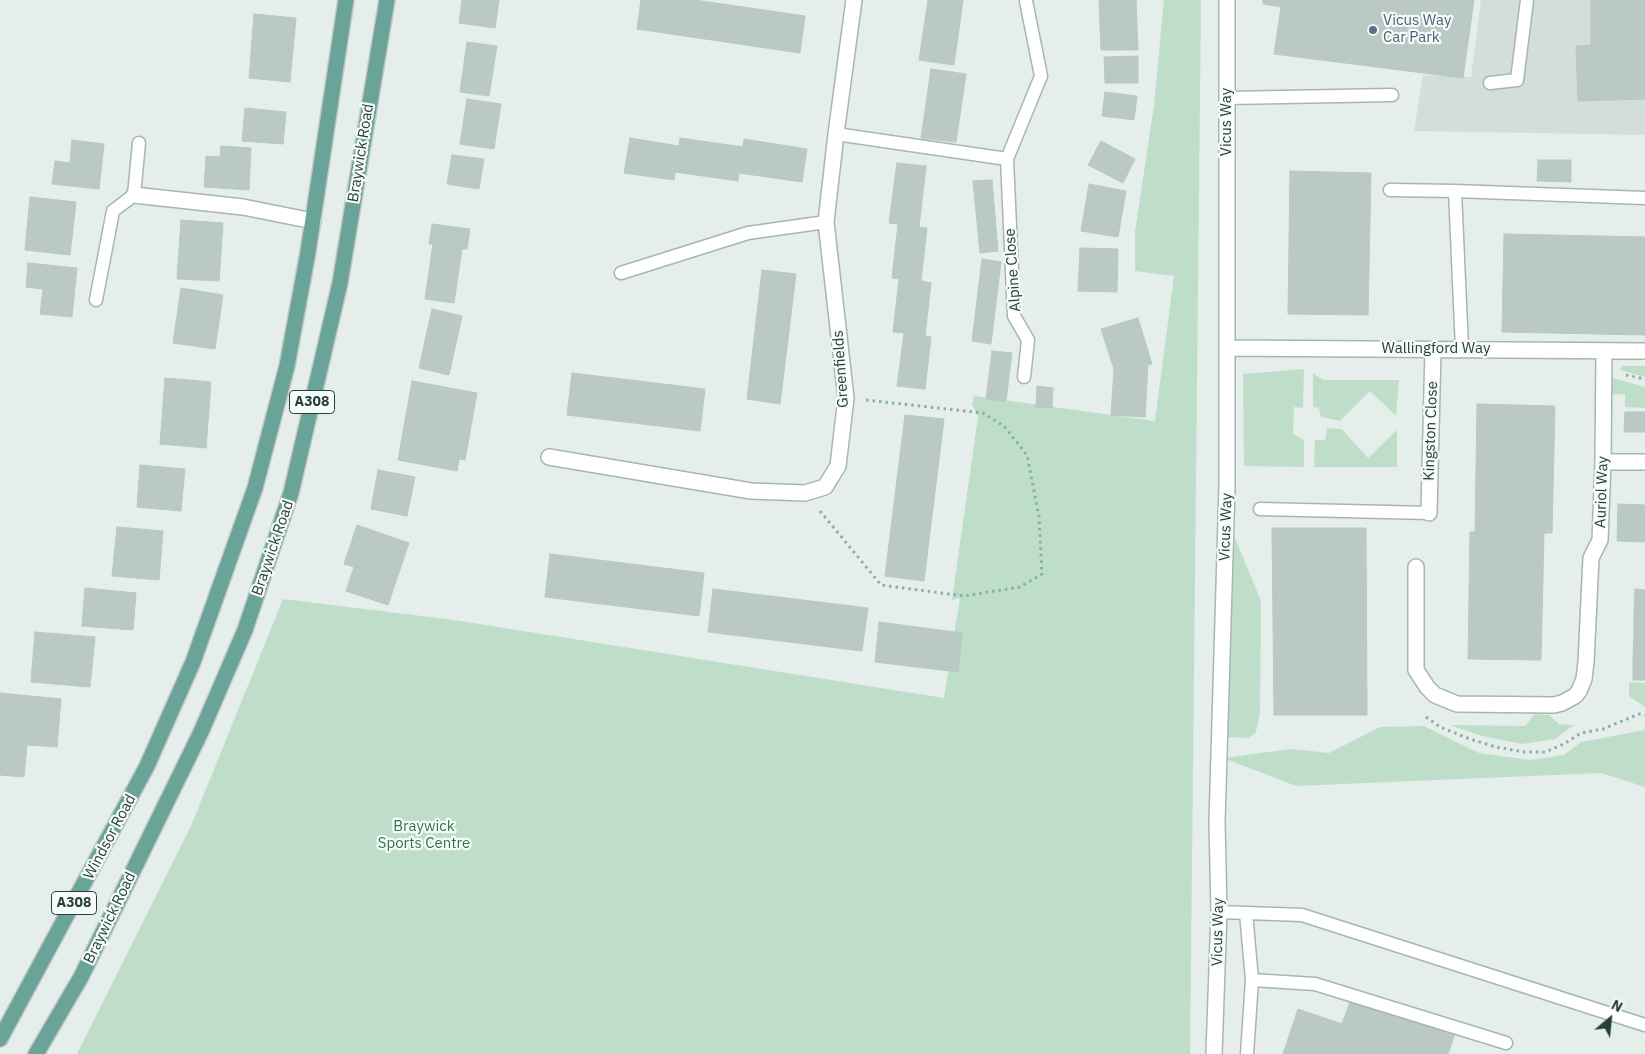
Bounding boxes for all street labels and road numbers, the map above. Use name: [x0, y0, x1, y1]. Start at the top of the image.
street label: Vicus Way: [1218, 88, 1236, 156]
street label: Braywick Road: [344, 103, 378, 203]
street label: Alpine Close: [1001, 228, 1025, 312]
street label: Greenfields: [829, 330, 853, 408]
street label: Wallingford Way: [1382, 340, 1490, 358]
street label: Kingston Close: [1420, 381, 1442, 481]
road number: A308: [290, 391, 334, 414]
street label: Auriol Way: [1592, 456, 1612, 528]
street label: Vicus Way: [1216, 492, 1236, 562]
street label: Braywick Road: [248, 498, 298, 598]
street label: Windsor Road: [80, 791, 140, 883]
street label: Braywick Road: [80, 869, 140, 967]
road number: A308: [52, 891, 96, 914]
street label: Vicus Way: [1208, 898, 1228, 966]

